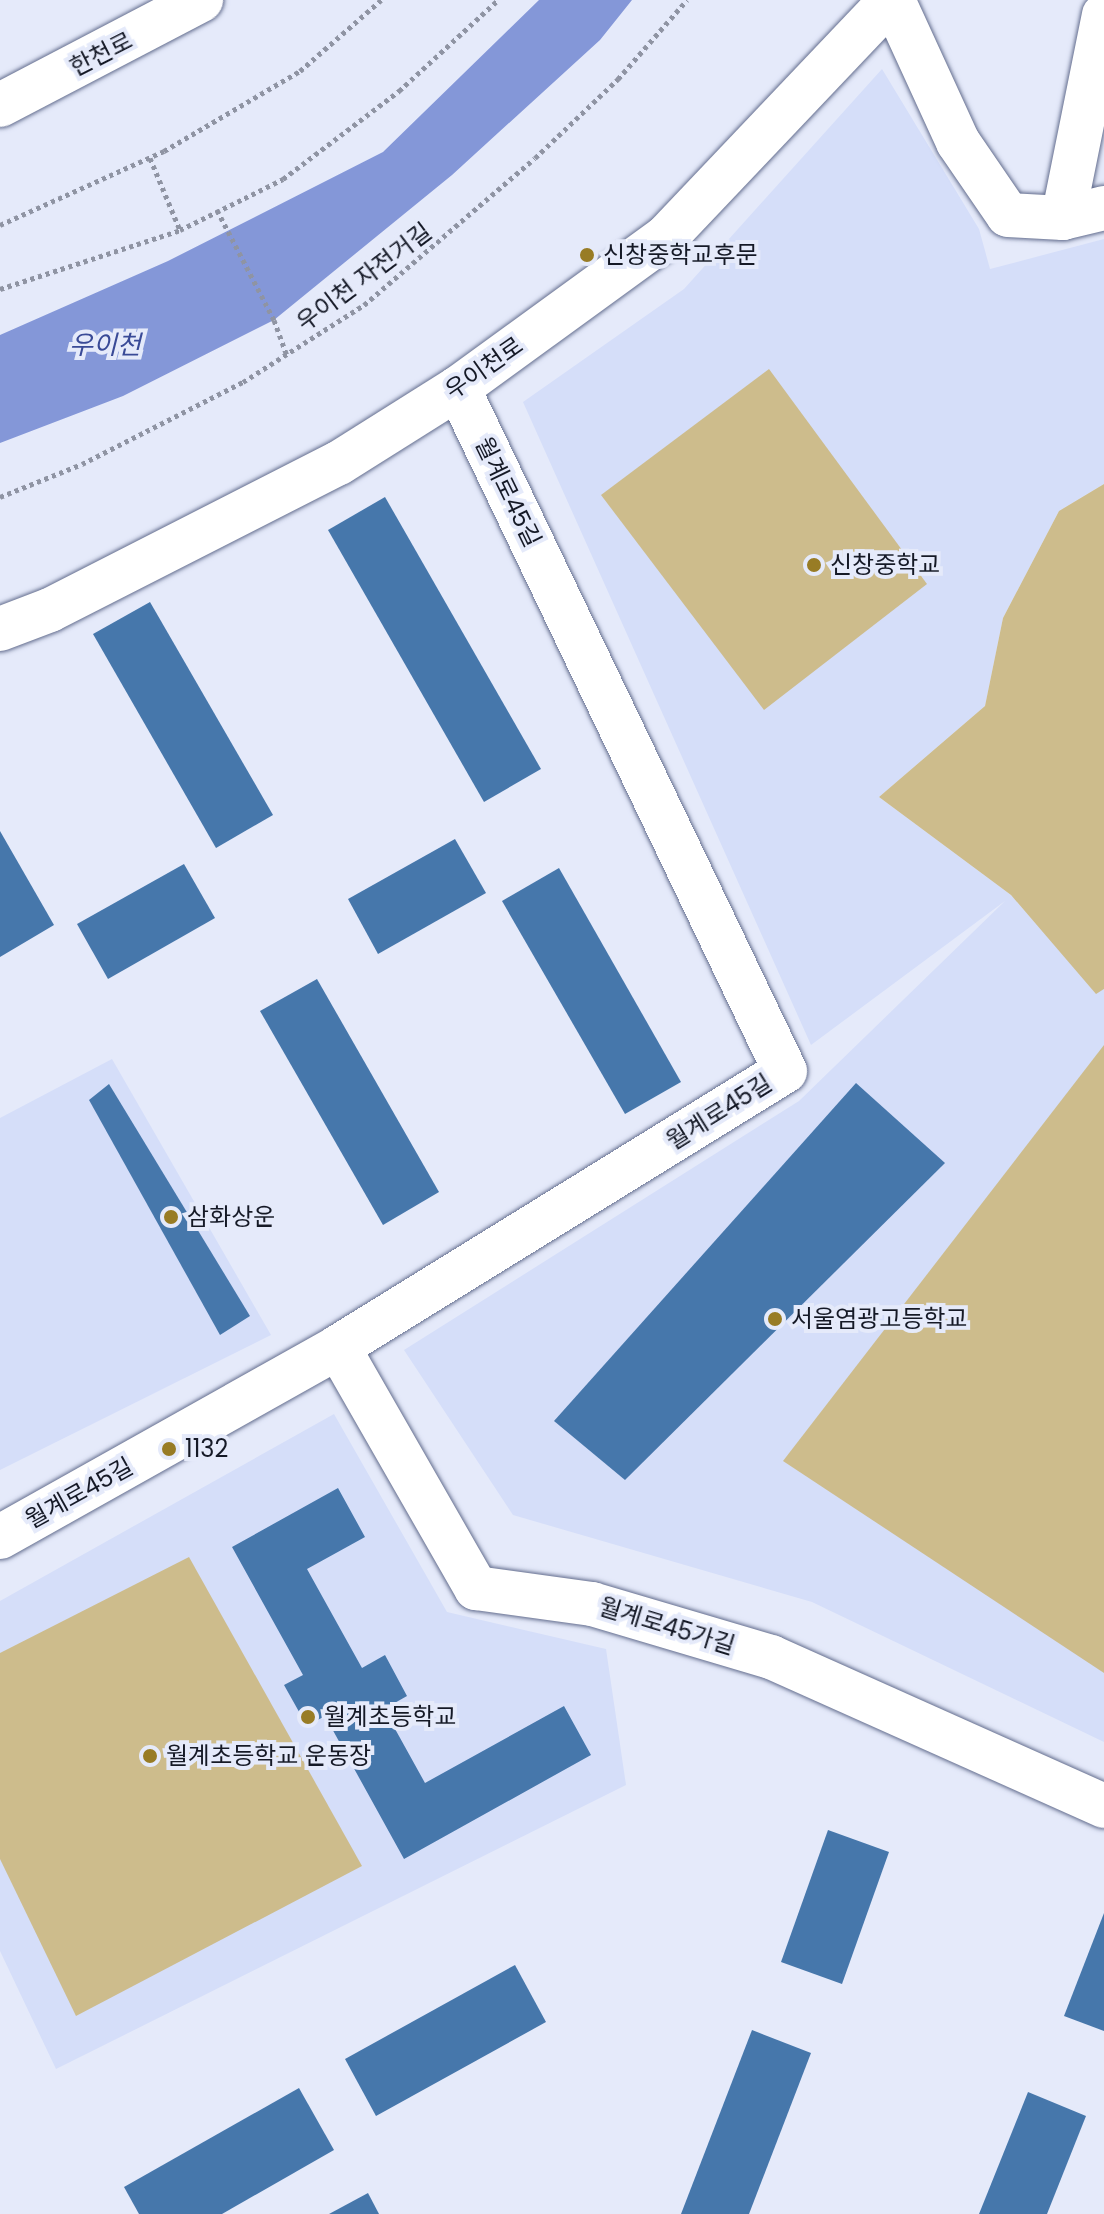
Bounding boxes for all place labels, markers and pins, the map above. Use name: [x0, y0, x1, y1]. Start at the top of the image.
place label: 신창중학교후문: [603, 241, 758, 269]
marker: 신창중학교후문: [578, 246, 596, 264]
place label: 신창중학교: [830, 551, 940, 579]
marker: 신창중학교: [805, 556, 823, 574]
place label: 삼화상운: [187, 1203, 275, 1231]
marker: 삼화상운: [162, 1208, 180, 1226]
place label: 서울염광고등학교: [791, 1305, 968, 1333]
marker: 서울염광고등학교: [766, 1310, 784, 1328]
place label: 1132: [185, 1435, 228, 1463]
marker: 1132: [160, 1440, 178, 1458]
place label: 월계초등학교: [324, 1703, 456, 1731]
marker: 월계초등학교: [299, 1708, 317, 1726]
place label: 월계초등학교 운동장: [166, 1742, 371, 1770]
marker: 월계초등학교 운동장: [141, 1747, 159, 1765]

